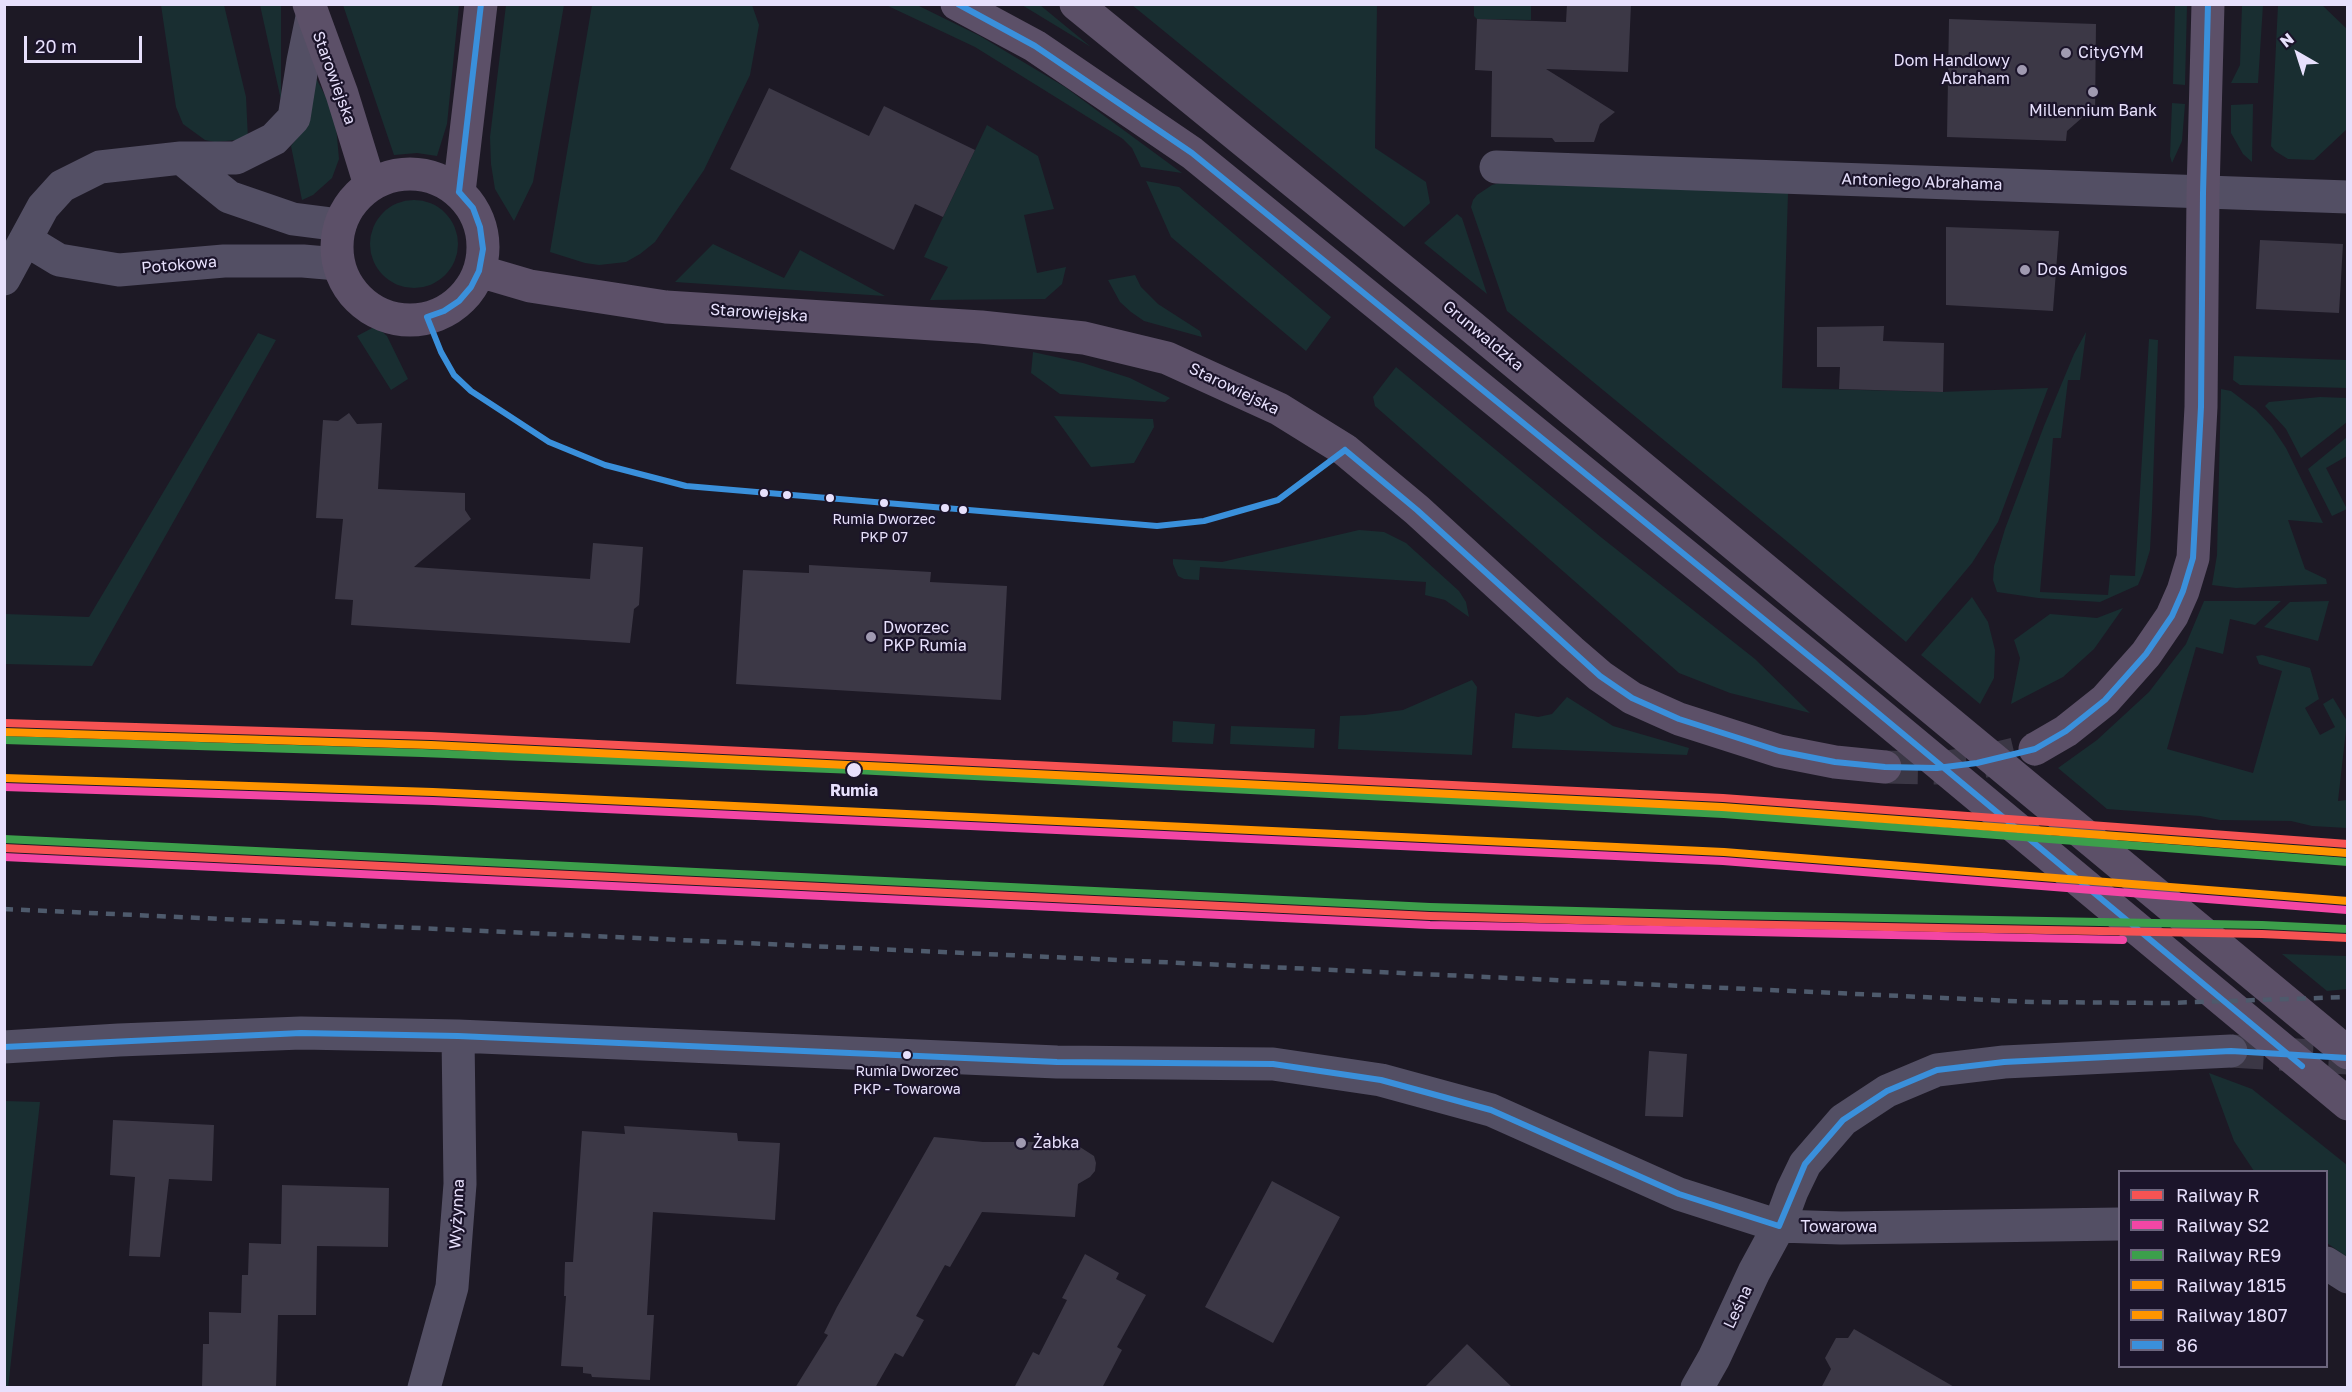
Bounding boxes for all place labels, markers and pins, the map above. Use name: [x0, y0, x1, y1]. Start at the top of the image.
place label: CityGYM: [2078, 43, 2144, 63]
marker: CityGYM: [2059, 46, 2073, 60]
place label: Dom Handlowy Abraham: [1894, 51, 2010, 89]
marker: Dom Handlowy Abraham: [2015, 63, 2029, 77]
marker: Millennium Bank: [2086, 85, 2100, 99]
place label: Millennium Bank: [2029, 101, 2157, 121]
place label: Dos Amigos: [2037, 260, 2127, 280]
marker: Dos Amigos: [2018, 263, 2032, 277]
unlabelled marker: [758, 487, 770, 499]
unlabelled marker: [781, 489, 793, 501]
unlabelled marker: [824, 492, 836, 504]
marker: Rumia Dworzec PKP 07: [878, 497, 890, 509]
unlabelled marker: [939, 502, 951, 514]
unlabelled marker: [957, 504, 969, 516]
place label: Rumia Dworzec PKP 07: [832, 512, 936, 544]
place label: Dworzec PKP Rumia: [883, 618, 967, 656]
marker: Dworzec PKP Rumia: [864, 630, 878, 644]
marker: Rumia: [845, 761, 863, 779]
place label: Rumia: [830, 781, 878, 801]
marker: Rumia Dworzec PKP - Towarowa: [901, 1049, 913, 1061]
place label: Rumia Dworzec PKP - Towarowa: [853, 1064, 961, 1096]
place label: Żabka: [1033, 1133, 1079, 1153]
marker: Żabka: [1014, 1136, 1028, 1150]

